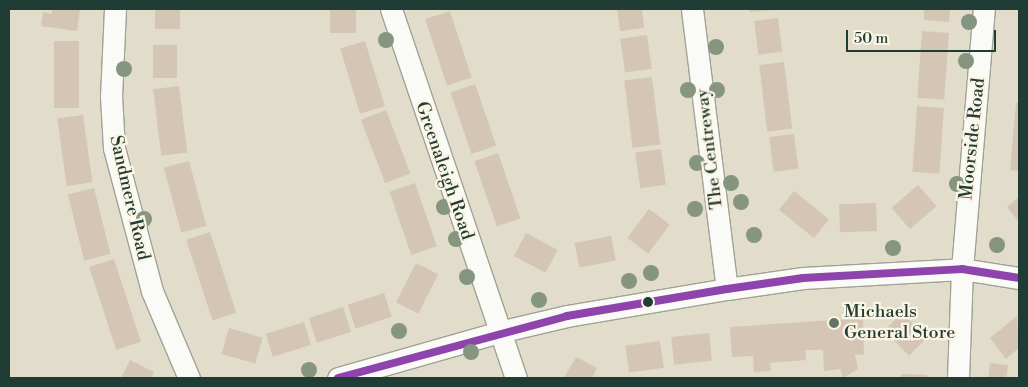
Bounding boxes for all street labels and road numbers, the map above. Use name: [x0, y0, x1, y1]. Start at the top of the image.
street label: Moorside Road: [956, 77, 990, 201]
street label: The Centreway: [692, 87, 728, 211]
street label: Greenaleigh Road: [410, 99, 478, 243]
street label: Sandmere Road: [104, 133, 154, 263]

